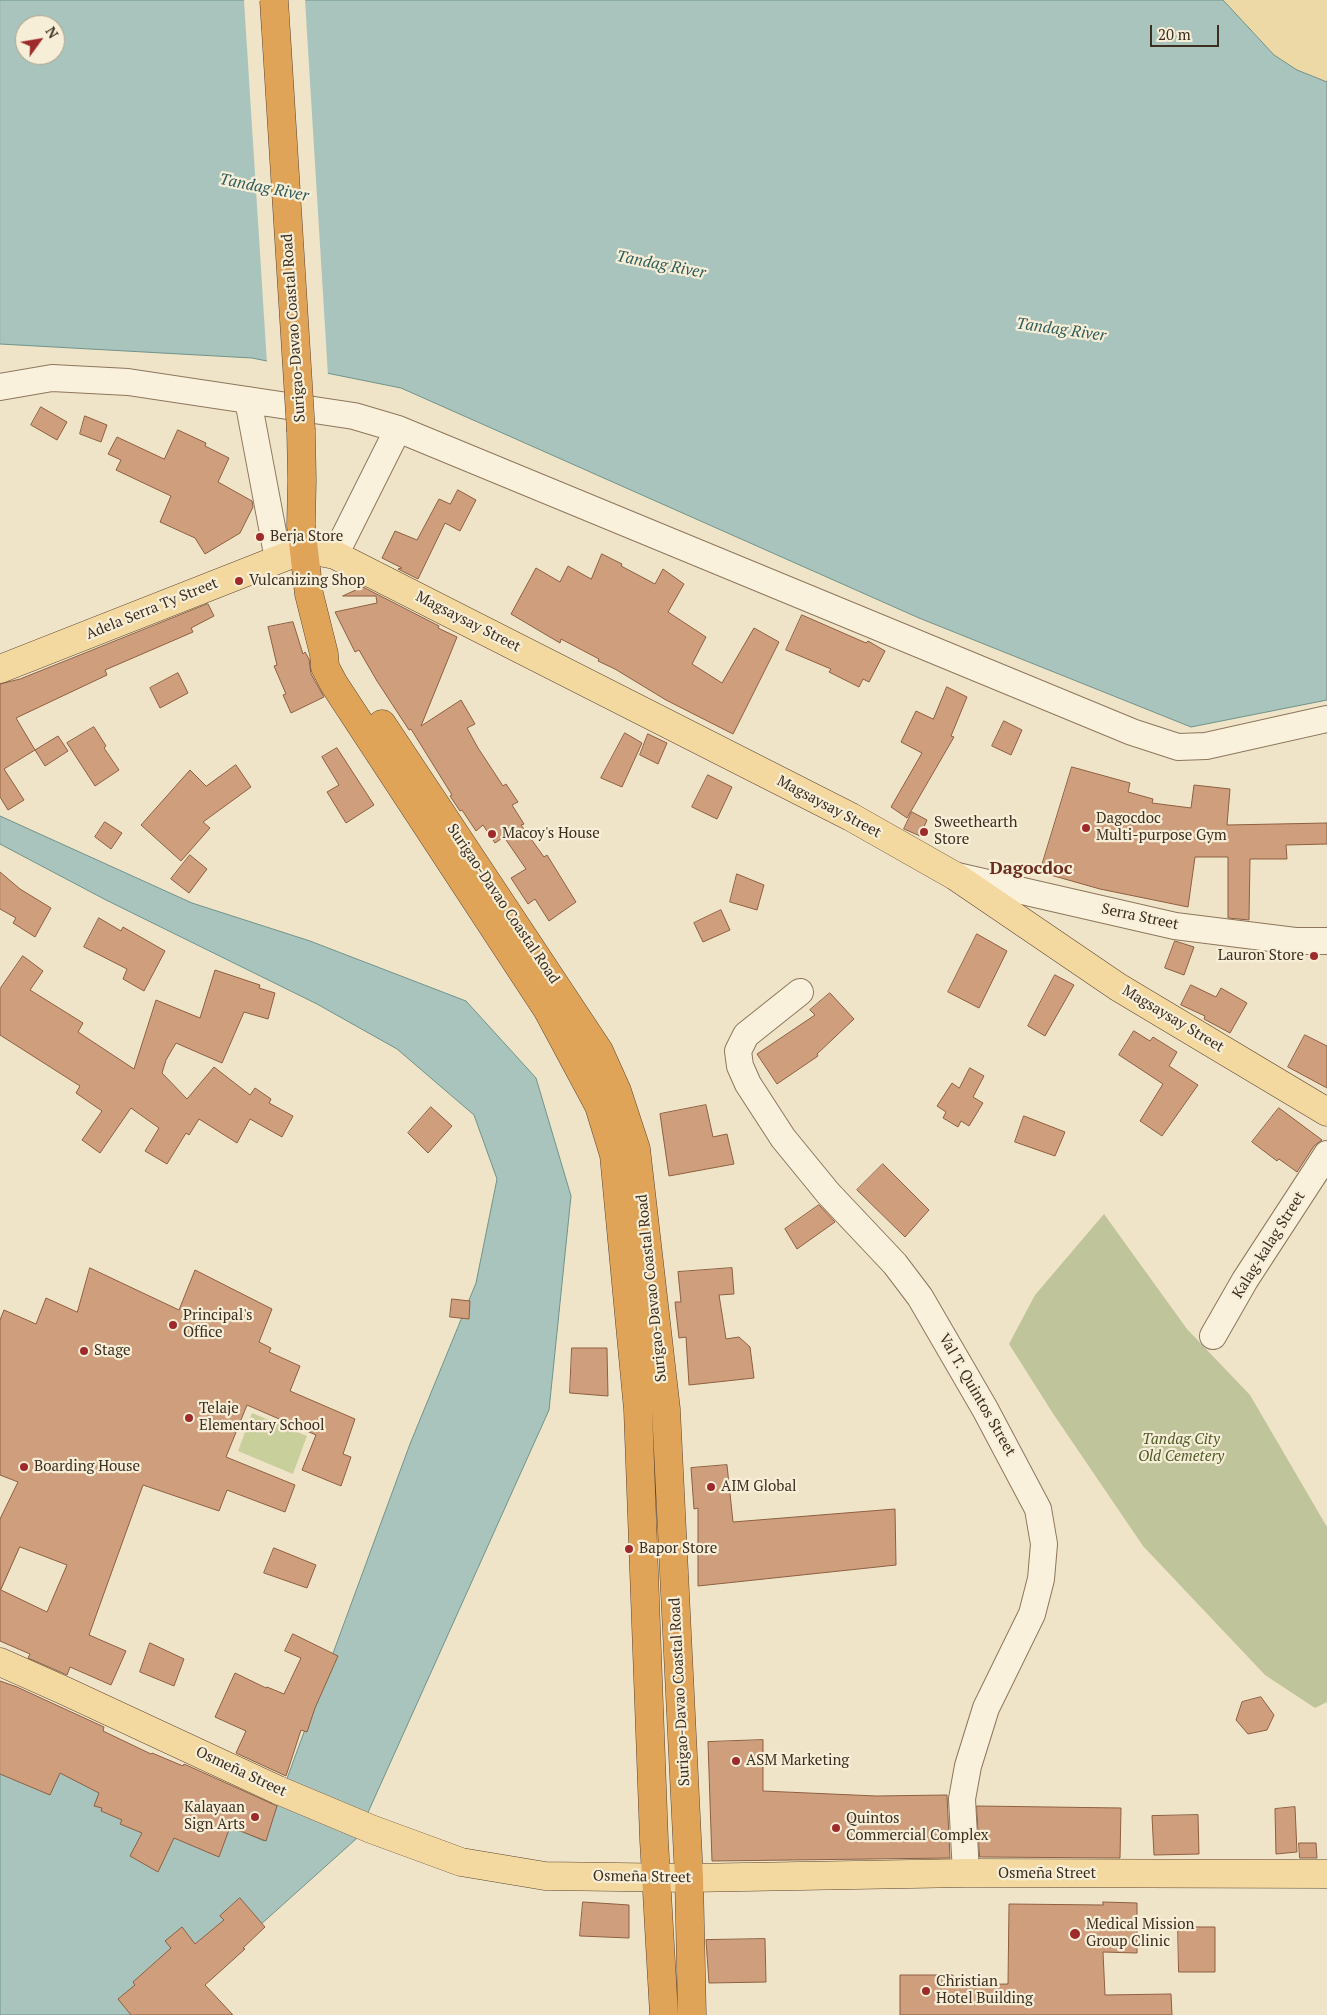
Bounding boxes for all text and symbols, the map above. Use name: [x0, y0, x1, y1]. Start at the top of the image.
north arrow: [15, 15, 65, 65]
scale bar: [1152, 15, 1221, 47]
text: N: [41, 23, 63, 42]
text: 20 m: [1158, 24, 1191, 44]
water label: Tandag River: [218, 170, 310, 206]
street label: Surigao-Davao Coastal Road: [278, 233, 310, 423]
water label: Tandag River: [615, 247, 707, 283]
water label: Tandag River: [1015, 314, 1107, 346]
place label: Berja Store: [270, 528, 343, 546]
marker: Berja Store: [254, 531, 266, 543]
place label: Vulcanizing Shop: [249, 572, 365, 590]
street label: Adela Serra Ty Street: [83, 574, 221, 644]
marker: Vulcanizing Shop: [233, 575, 245, 587]
street label: Magsaysay Street: [412, 588, 524, 656]
street label: Magsaysay Street: [774, 772, 884, 842]
place label: Dagocdoc Multi-purpose Gym: [1096, 810, 1227, 845]
place label: Sweethearth Store: [934, 814, 1017, 849]
street label: Surigao-Davao Coastal Road: [443, 821, 563, 987]
marker: Dagocdoc Multi-purpose Gym: [1080, 822, 1092, 834]
place label: Macoy's House: [502, 825, 600, 843]
marker: Sweethearth Store: [918, 826, 930, 838]
marker: Macoy's House: [486, 828, 498, 840]
district label: Dagocdoc: [989, 858, 1073, 880]
street label: Serra Street: [1100, 900, 1180, 934]
place label: Lauron Store: [1218, 947, 1304, 965]
marker: Lauron Store: [1308, 950, 1320, 962]
street label: Magsaysay Street: [1119, 982, 1227, 1056]
street label: Kalag-kalag Street: [1229, 1188, 1309, 1302]
street label: Surigao-Davao Coastal Road: [633, 1193, 671, 1383]
place label: Principal's Office: [183, 1307, 253, 1342]
marker: Principal's Office: [167, 1319, 179, 1331]
street label: Val T. Quintos Street: [935, 1331, 1019, 1459]
place label: Stage: [94, 1342, 131, 1360]
marker: Stage: [78, 1345, 90, 1357]
place label: Telaje Elementary School: [199, 1400, 325, 1435]
marker: Telaje Elementary School: [183, 1412, 195, 1424]
park label: Tandag City Old Cemetery: [1138, 1431, 1224, 1466]
place label: Boarding House: [34, 1458, 140, 1476]
marker: Boarding House: [18, 1461, 30, 1473]
place label: AIM Global: [721, 1478, 797, 1496]
marker: AIM Global: [705, 1481, 717, 1493]
place label: Bapor Store: [639, 1540, 717, 1558]
marker: Bapor Store: [623, 1543, 635, 1555]
street label: Surigao-Davao Coastal Road: [666, 1597, 694, 1787]
street label: Osmeña Street: [193, 1743, 289, 1801]
place label: ASM Marketing: [746, 1752, 849, 1770]
marker: ASM Marketing: [730, 1755, 742, 1767]
place label: Kalayaan Sign Arts: [184, 1799, 245, 1834]
place label: Quintos Commercial Complex: [846, 1810, 989, 1845]
marker: Kalayaan Sign Arts: [249, 1811, 261, 1823]
marker: Quintos Commercial Complex: [830, 1822, 842, 1834]
street label: Osmeña Street: [998, 1865, 1096, 1883]
street label: Osmeña Street: [593, 1867, 691, 1887]
place label: Medical Mission Group Clinic: [1086, 1916, 1194, 1951]
marker: Medical Mission Group Clinic: [1068, 1927, 1082, 1941]
place label: Christian Hotel Building: [936, 1973, 1033, 2008]
marker: Christian Hotel Building: [920, 1985, 932, 1997]

